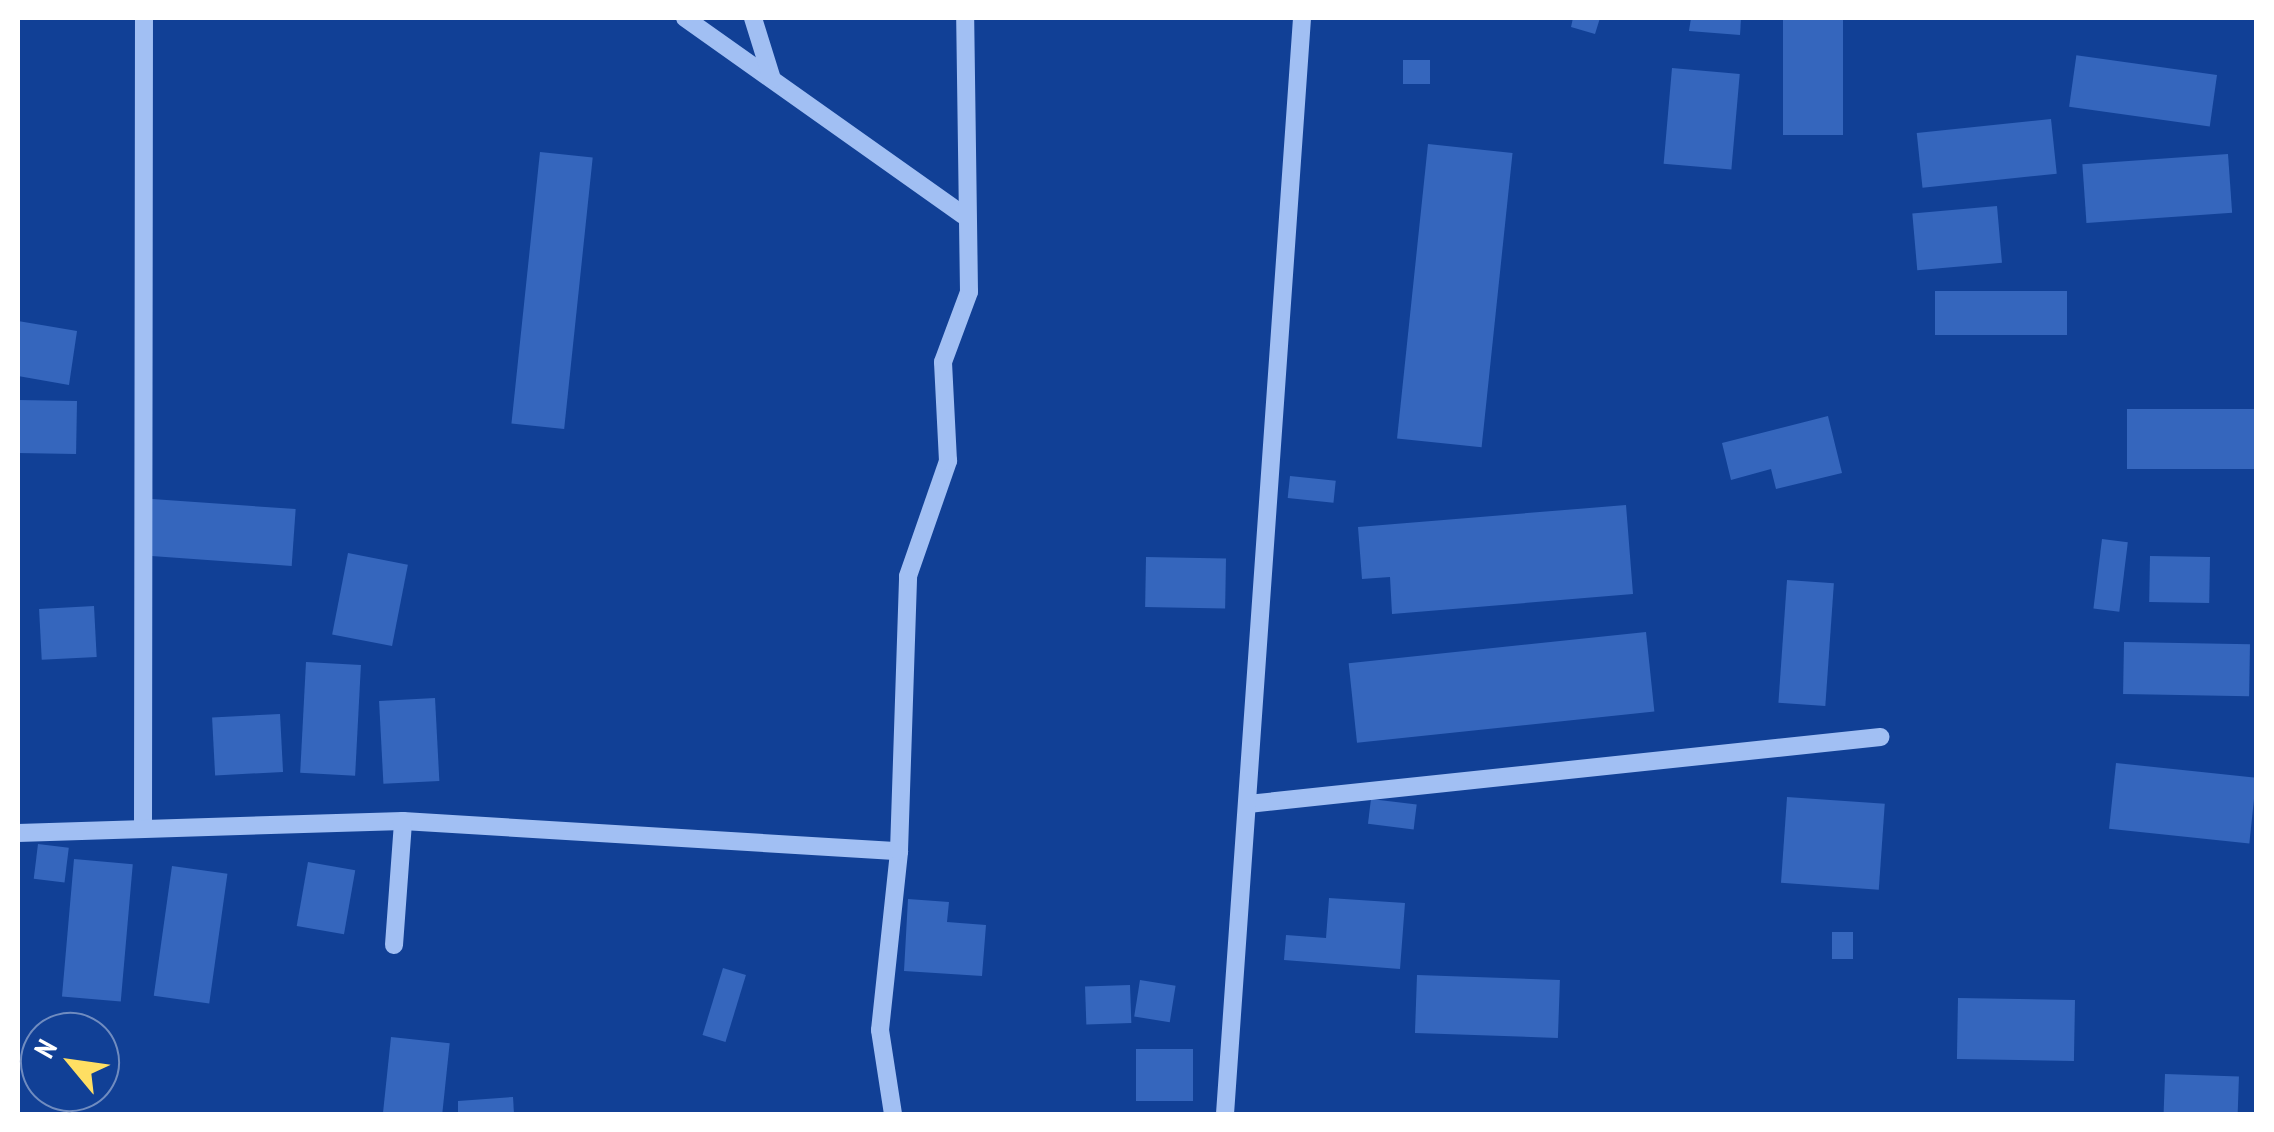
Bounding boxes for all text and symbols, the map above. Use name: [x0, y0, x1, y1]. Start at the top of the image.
north arrow: [20, 1012, 120, 1112]
text: N: [25, 1033, 65, 1064]

